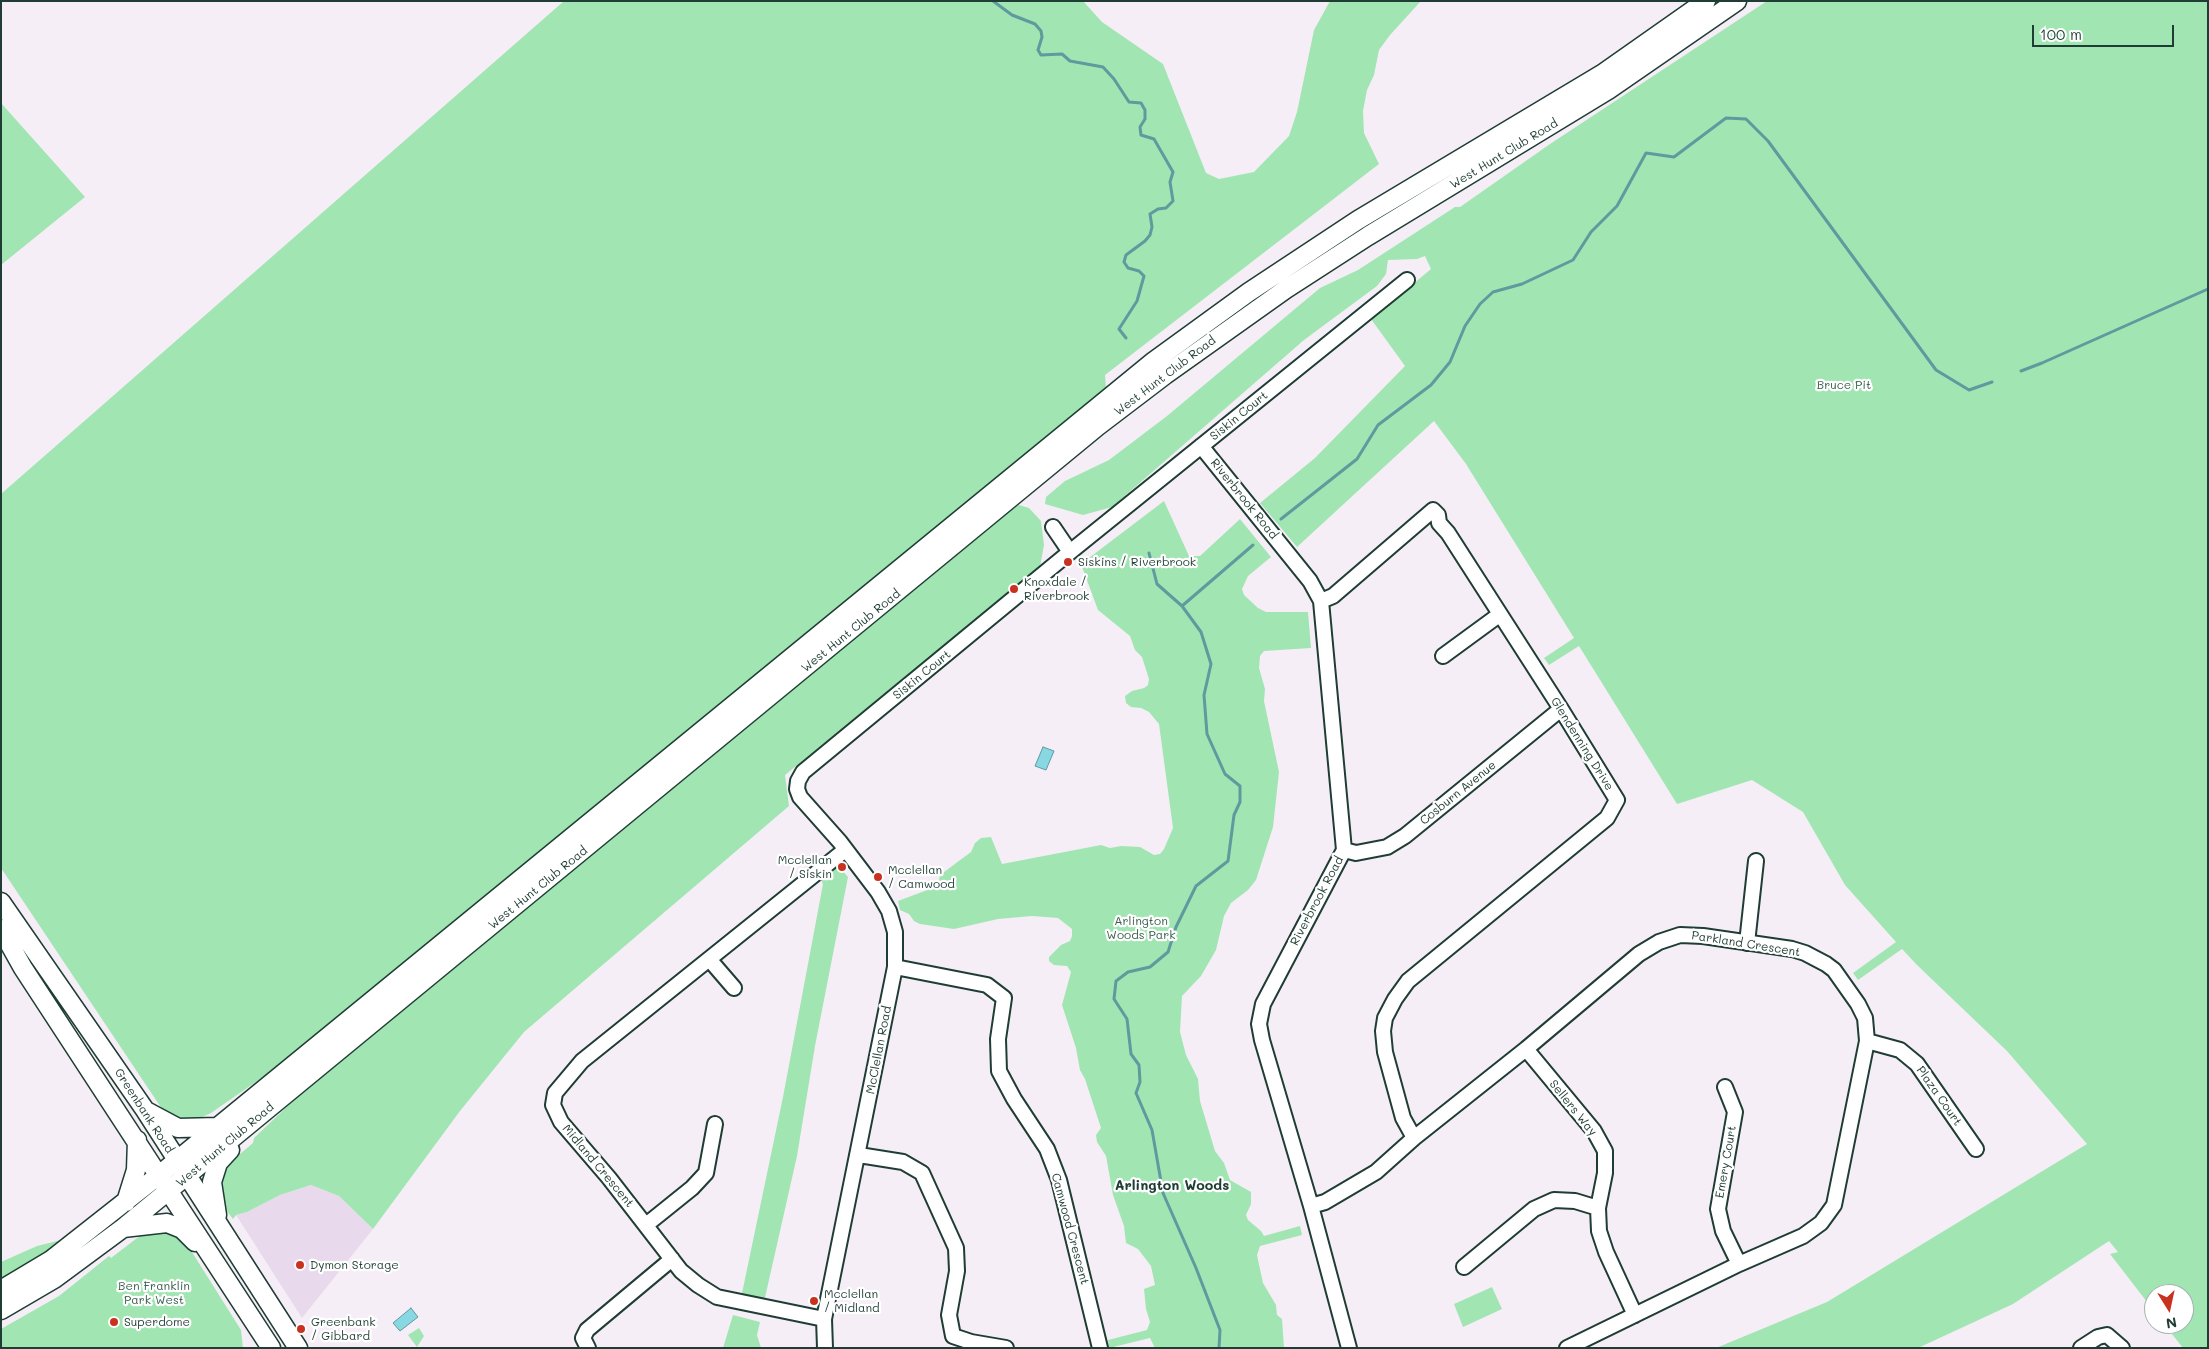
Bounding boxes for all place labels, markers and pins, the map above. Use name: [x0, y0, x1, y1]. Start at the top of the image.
place label: Siskins / Riverbrook: [1078, 555, 1196, 569]
marker: Siskins / Riverbrook: [1062, 556, 1074, 568]
place label: Knoxdale / Riverbrook: [1024, 575, 1089, 603]
marker: Knoxdale / Riverbrook: [1008, 583, 1020, 595]
place label: Mcclellan / Siskin: [778, 853, 832, 881]
marker: Mcclellan / Siskin: [836, 861, 848, 873]
place label: Mcclellan / Camwood: [888, 863, 955, 891]
marker: Mcclellan / Camwood: [872, 871, 884, 883]
place label: Dymon Storage: [310, 1258, 399, 1272]
marker: Dymon Storage: [294, 1259, 306, 1271]
place label: Mcclellan / Midland: [824, 1287, 880, 1315]
marker: Mcclellan / Midland: [808, 1295, 820, 1307]
place label: Superdome: [124, 1315, 190, 1329]
place label: Greenbank / Gibbard: [311, 1315, 376, 1343]
marker: Superdome: [108, 1316, 120, 1328]
marker: Greenbank / Gibbard: [295, 1323, 307, 1335]

